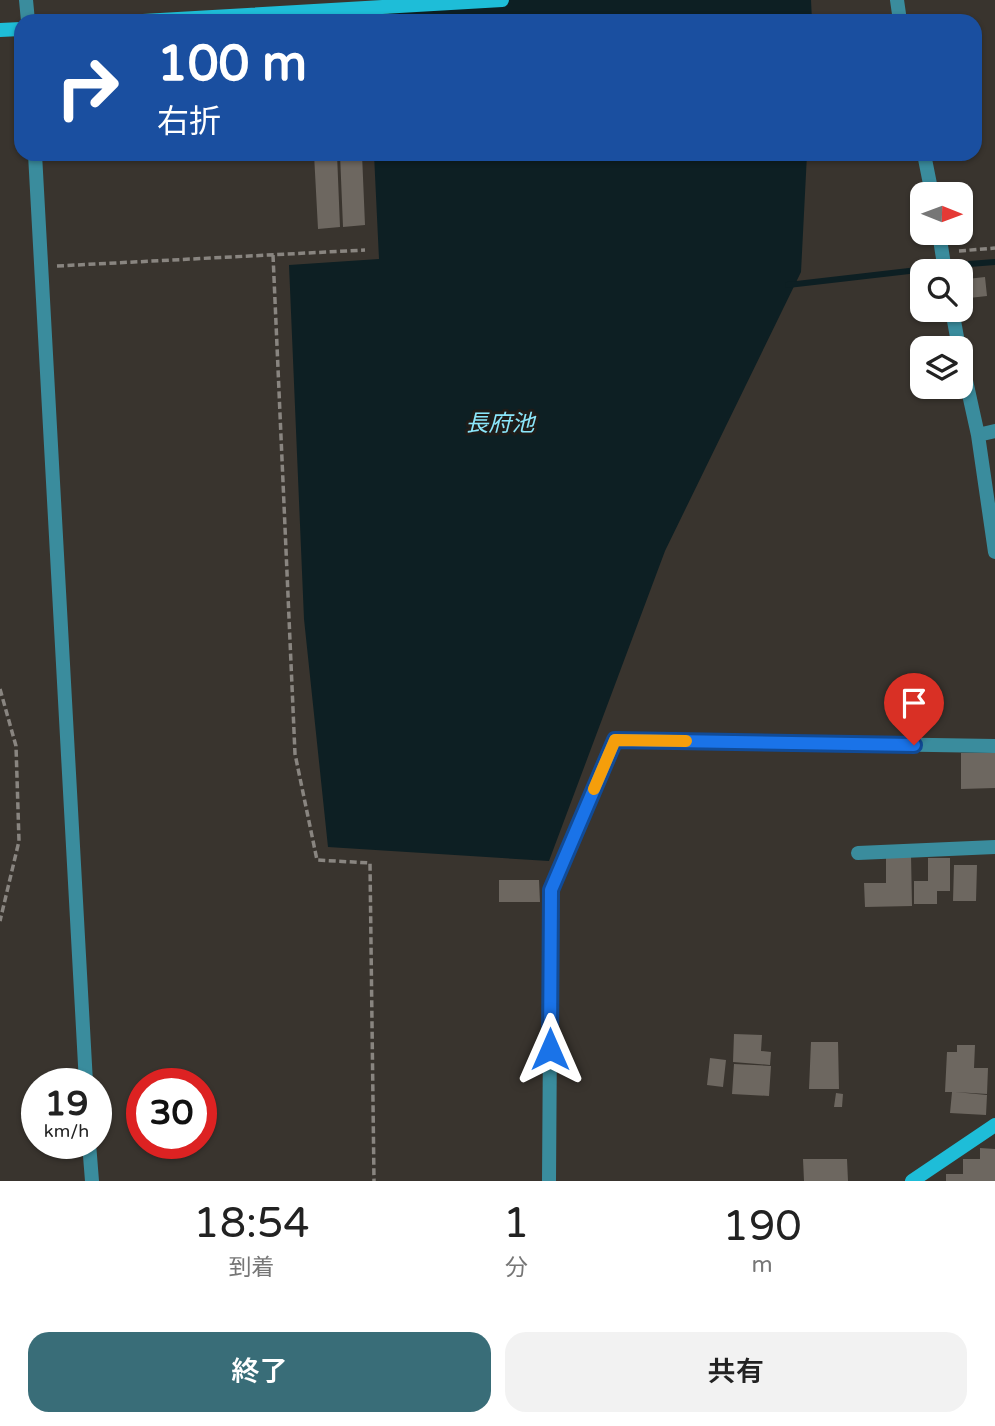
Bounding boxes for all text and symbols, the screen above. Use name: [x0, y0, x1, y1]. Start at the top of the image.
text: 100 m: [157, 35, 307, 94]
icon: right: [42, 42, 133, 133]
text: 右折: [157, 103, 221, 141]
north arrow: [910, 182, 973, 245]
map controls: [910, 182, 973, 399]
button: search: [910, 259, 973, 322]
button: layers: [910, 336, 973, 399]
water label: 長府池: [466, 410, 537, 438]
pin: [884, 673, 944, 745]
icon: arrive: [895, 684, 933, 722]
position arrow: [513, 1012, 587, 1086]
speed limit sign: 30: [126, 1068, 217, 1159]
text: 19: [45, 1083, 88, 1125]
text: km/h: [44, 1120, 89, 1142]
text: 18:54: [193, 1198, 310, 1249]
text: 1: [503, 1198, 529, 1249]
text: 190: [723, 1201, 802, 1252]
text: m: [752, 1251, 773, 1279]
text: 到着: [228, 1254, 274, 1282]
text: 分: [505, 1254, 528, 1282]
button: 終了: [28, 1332, 491, 1412]
button: 共有: [505, 1332, 967, 1412]

